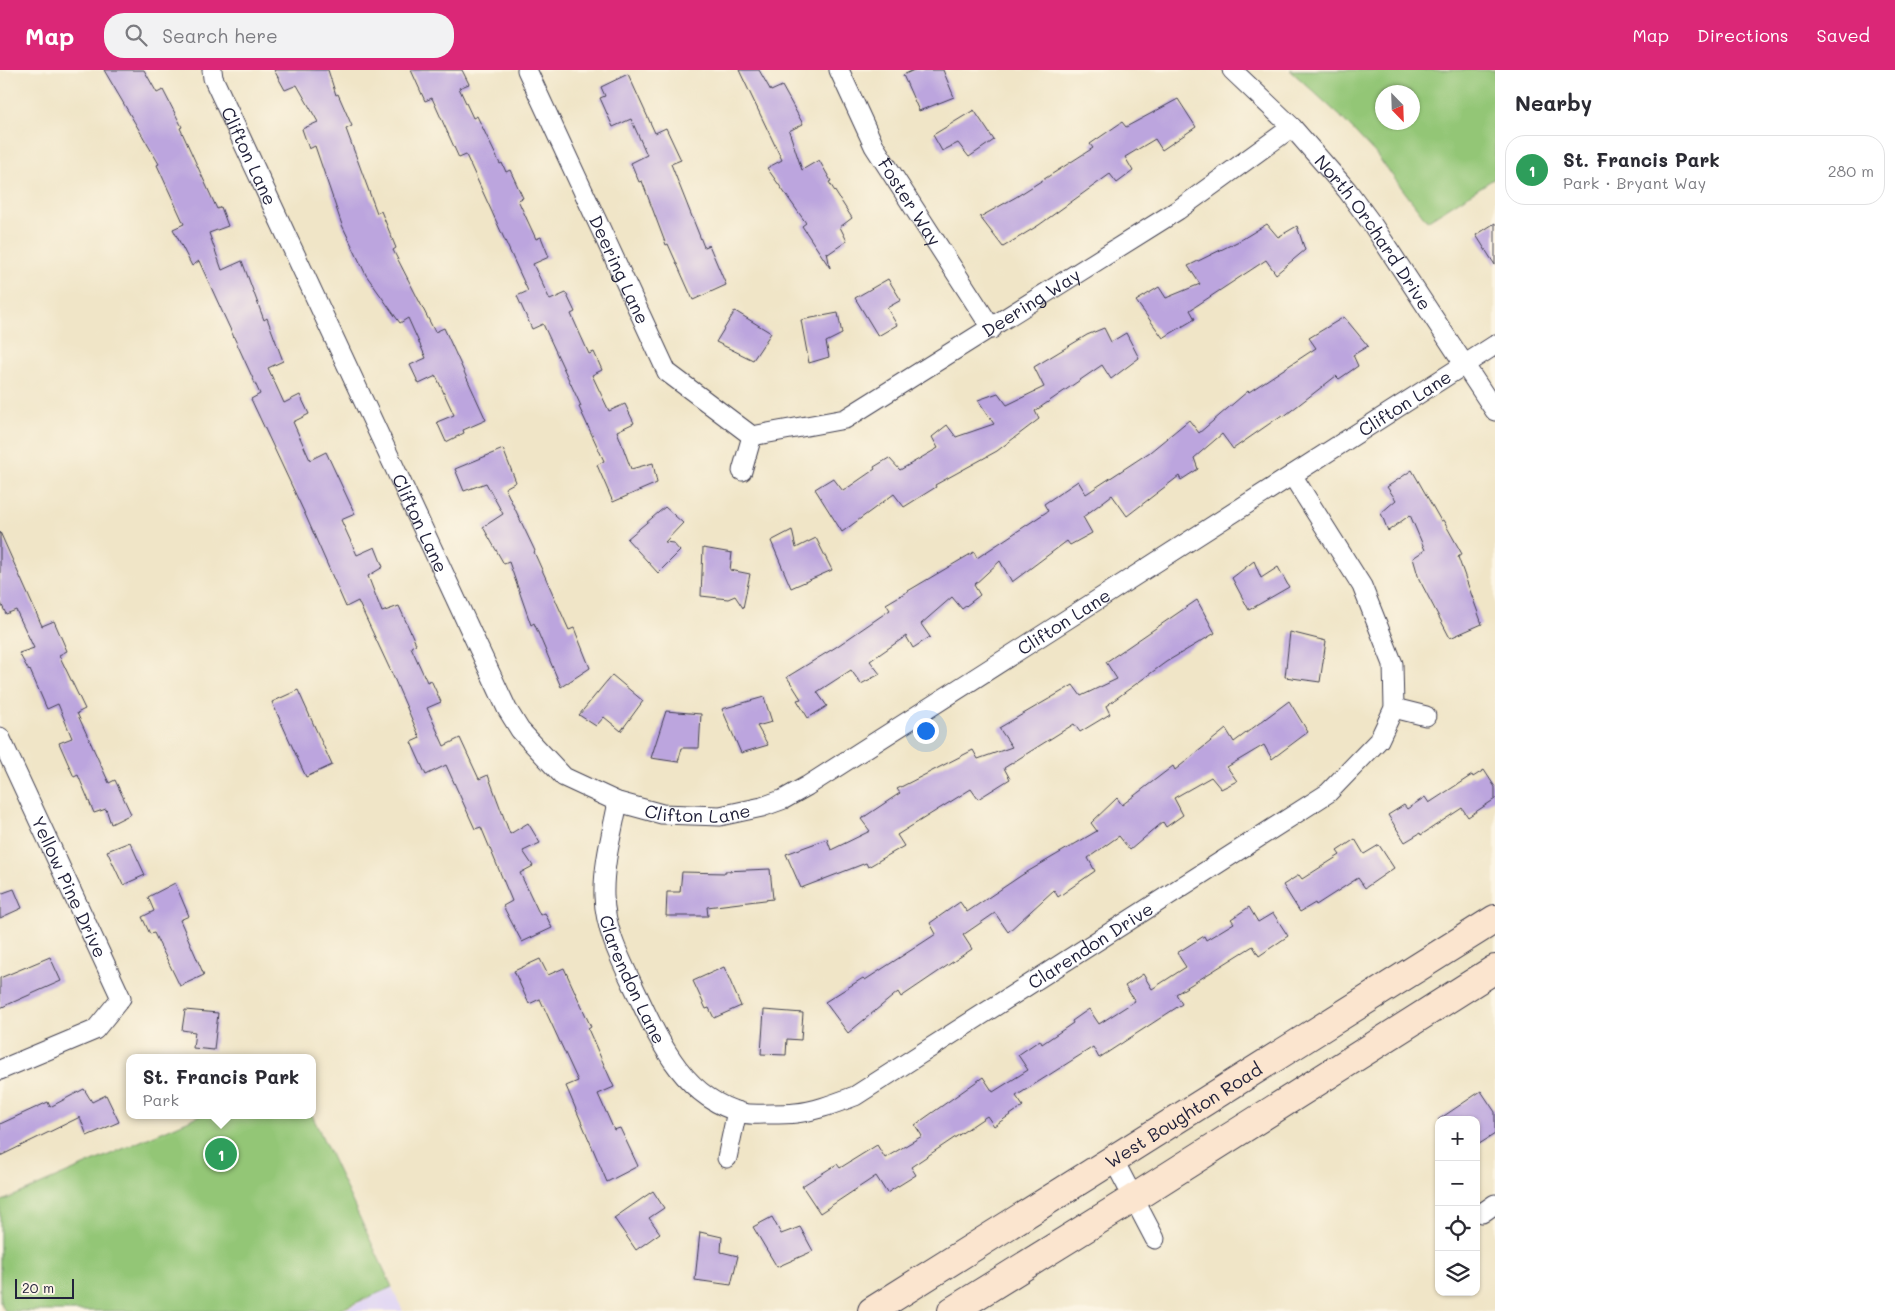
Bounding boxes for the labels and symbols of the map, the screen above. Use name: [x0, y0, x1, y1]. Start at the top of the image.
north arrow: [1375, 85, 1420, 130]
street label: Clifton Lane: [216, 103, 283, 209]
street label: North Orchard Drive: [1309, 149, 1437, 314]
street label: Foster Way: [873, 153, 947, 250]
street label: Deering Lane: [584, 211, 655, 328]
street label: Deering Way: [977, 262, 1085, 342]
street label: Clifton Lane: [1353, 364, 1456, 442]
street label: Clifton Lane: [387, 470, 454, 576]
street label: Clifton Lane: [1012, 583, 1115, 660]
your location: [913, 718, 939, 744]
street label: Clifton Lane: [642, 798, 752, 828]
street label: Yellow Pine Drive: [26, 812, 113, 961]
street label: Clarendon Drive: [1023, 896, 1158, 994]
street label: Clarendon Lane: [594, 913, 672, 1048]
street label: West Boughton Road: [1100, 1057, 1266, 1173]
pin: 1: [205, 1135, 237, 1173]
scale bar: [15, 1276, 74, 1299]

